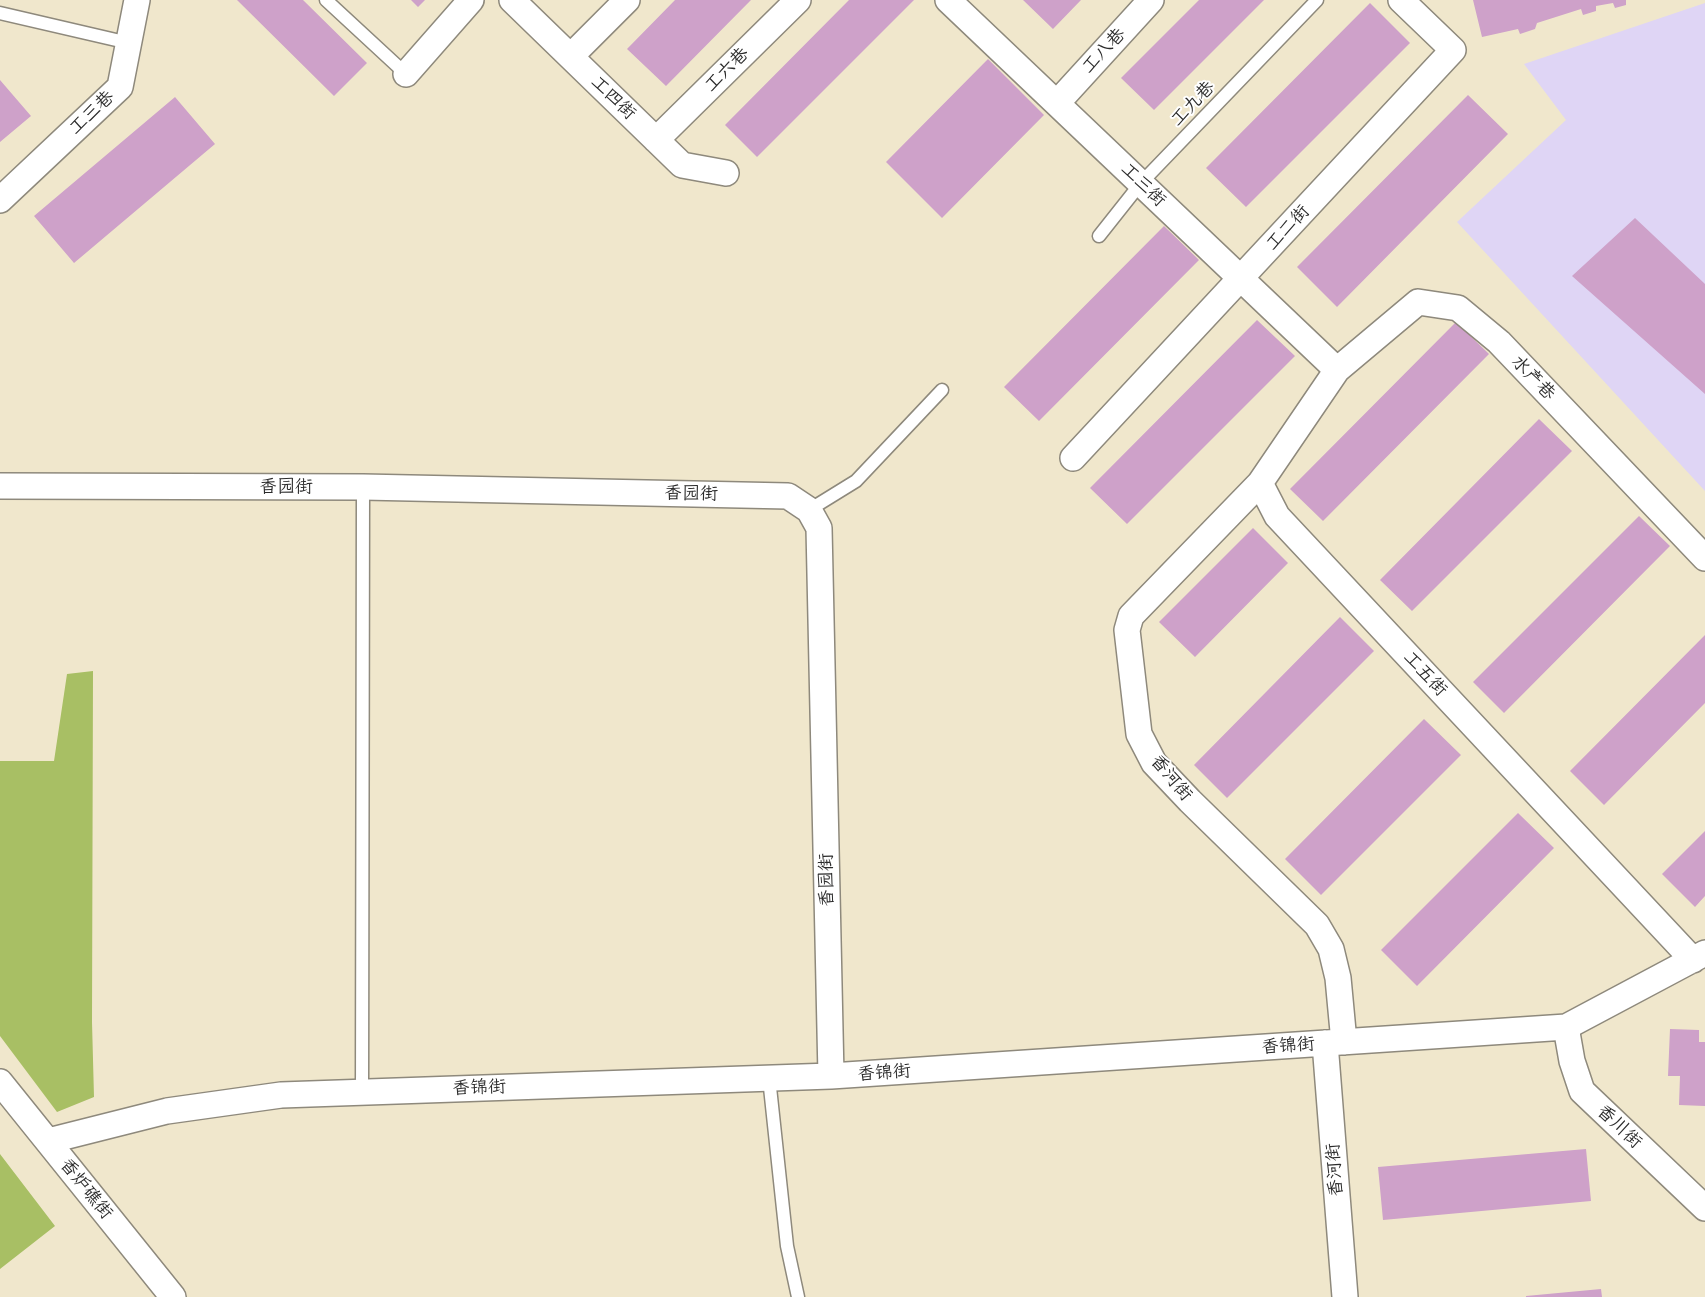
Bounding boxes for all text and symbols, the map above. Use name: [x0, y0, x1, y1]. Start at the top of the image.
street label: 工八巷: [1078, 24, 1130, 78]
street label: 工六巷: [700, 43, 754, 97]
street label: 工四街: [586, 71, 640, 125]
street label: 工九巷: [1166, 77, 1220, 131]
street label: 工三巷: [65, 87, 119, 139]
street label: 工三街: [1116, 158, 1170, 212]
street label: 工二街: [1262, 201, 1314, 255]
street label: 水产巷: [1506, 351, 1560, 405]
street label: 香园街: [259, 476, 313, 498]
street label: 香园街: [664, 483, 718, 505]
street label: 工五街: [1399, 647, 1451, 701]
street label: 香河街: [1145, 750, 1197, 806]
street label: 香园街: [816, 853, 838, 907]
street label: 香锦街: [1260, 1033, 1316, 1059]
street label: 香锦街: [856, 1060, 912, 1086]
street label: 香锦街: [452, 1076, 506, 1100]
street label: 香川街: [1592, 1101, 1646, 1153]
street label: 香河街: [1322, 1142, 1348, 1198]
street label: 香炉礁街: [55, 1154, 117, 1224]

